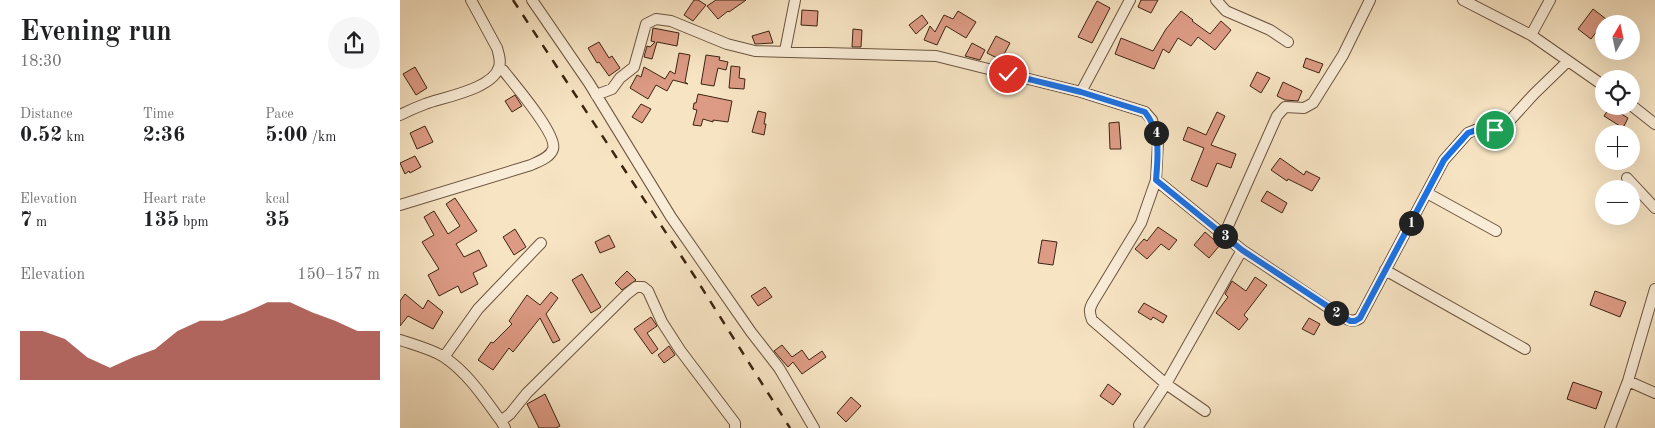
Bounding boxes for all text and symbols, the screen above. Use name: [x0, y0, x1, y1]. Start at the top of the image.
north arrow: [1595, 15, 1640, 60]
map controls: [1595, 15, 1640, 225]
button: share: [328, 17, 380, 69]
text: Evening run: [20, 19, 172, 47]
pin: [987, 53, 1029, 95]
text: 18:30: [20, 54, 62, 70]
icon: check: [994, 60, 1022, 88]
button: locate: [1595, 70, 1640, 115]
text: Distance: [20, 107, 73, 121]
text: Time: [143, 107, 174, 121]
text: Pace: [265, 107, 294, 121]
pin: [1474, 109, 1516, 151]
icon: arrive: [1481, 116, 1509, 144]
pin: 4: [1144, 120, 1168, 146]
text: 0.52: [20, 125, 62, 146]
text: 2:36: [143, 125, 185, 146]
text: 5:00: [265, 125, 308, 146]
button: +: [1595, 125, 1640, 170]
text: 4: [1152, 126, 1161, 140]
text: km: [62, 130, 85, 144]
text: /km: [308, 130, 336, 144]
button: −: [1595, 180, 1640, 225]
text: Elevation: [20, 192, 77, 206]
text: Heart rate: [143, 192, 206, 206]
text: kcal: [265, 192, 289, 206]
text: 7: [20, 210, 32, 231]
text: 135: [143, 210, 179, 231]
text: 35: [265, 210, 290, 231]
pin: 1: [1398, 210, 1424, 236]
text: m: [32, 215, 47, 229]
text: bpm: [179, 215, 209, 229]
text: 1: [1407, 216, 1416, 230]
pin: 3: [1212, 224, 1238, 248]
text: 3: [1221, 229, 1230, 243]
text: Elevation: [20, 267, 85, 283]
text: 150–157 m: [297, 267, 380, 283]
pin: 2: [1324, 300, 1348, 326]
text: 2: [1332, 306, 1341, 320]

